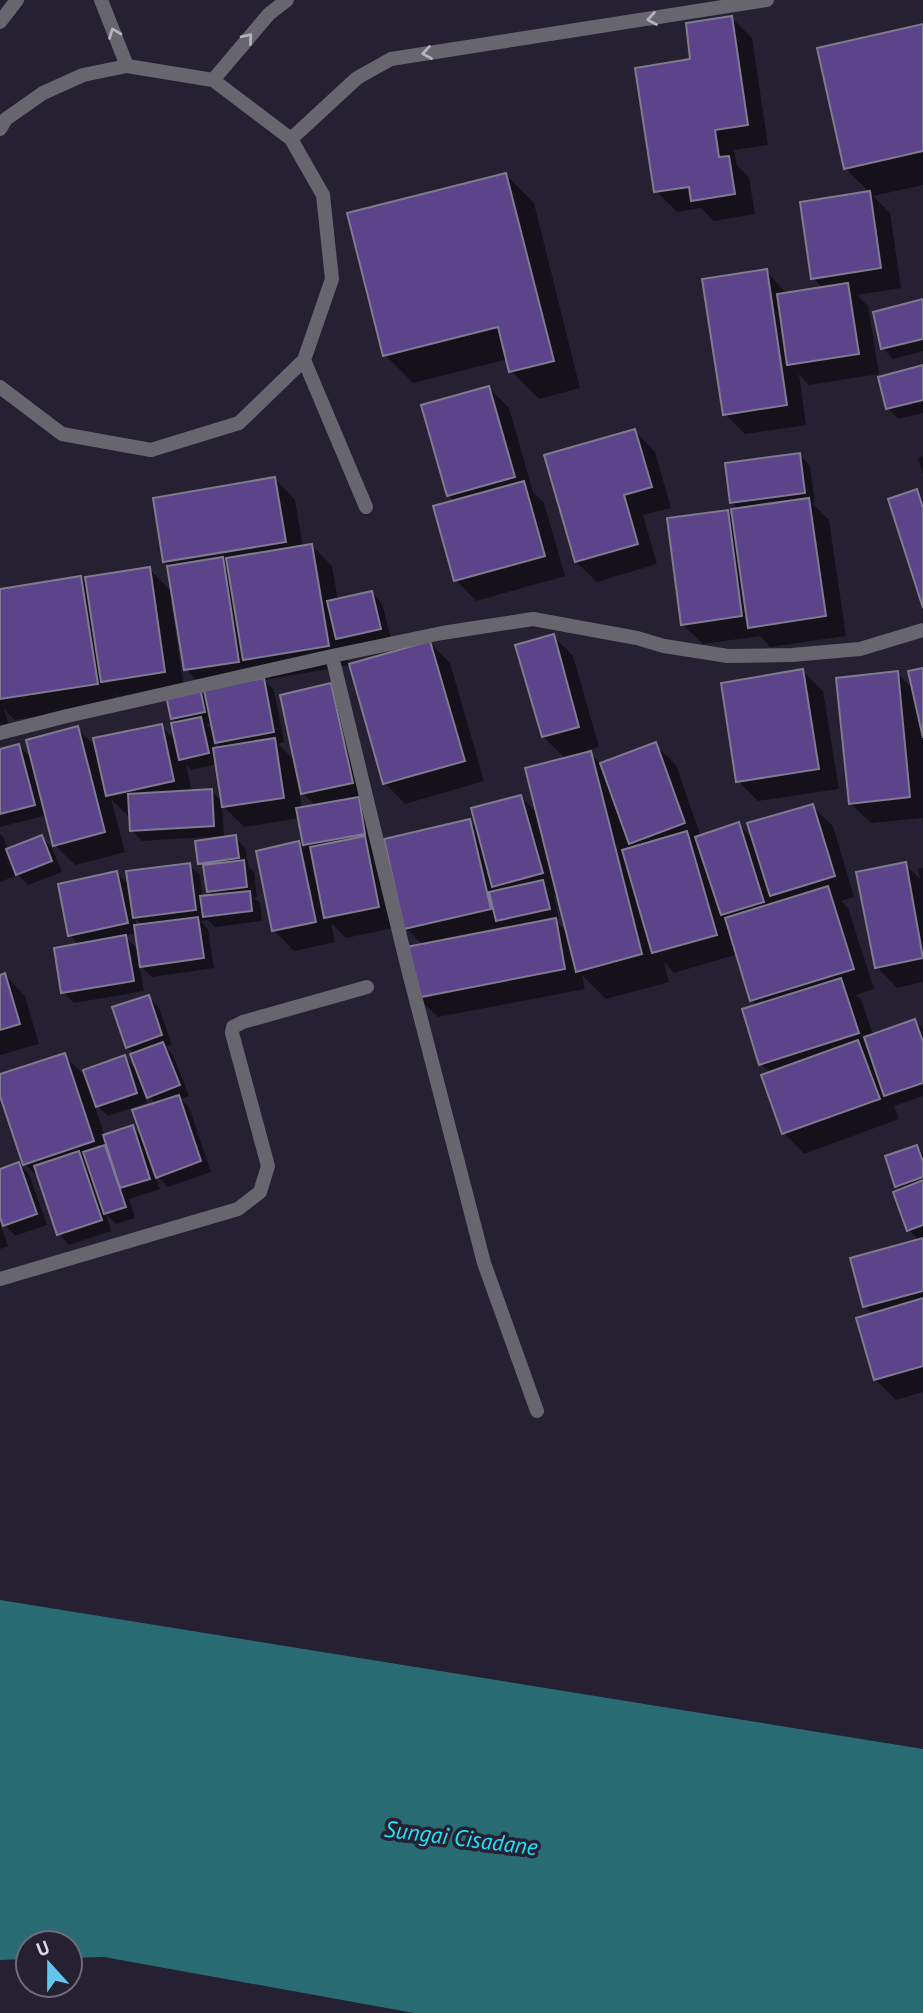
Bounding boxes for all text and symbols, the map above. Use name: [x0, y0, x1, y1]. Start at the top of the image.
one-way arrow: [646, 11, 657, 26]
one-way arrow: [108, 28, 122, 40]
one-way arrow: [240, 33, 252, 46]
one-way arrow: [421, 45, 433, 60]
water label: Sungai Cisadane: [383, 1814, 540, 1861]
north arrow: [14, 1929, 84, 1999]
text: U: [33, 1935, 53, 1961]

